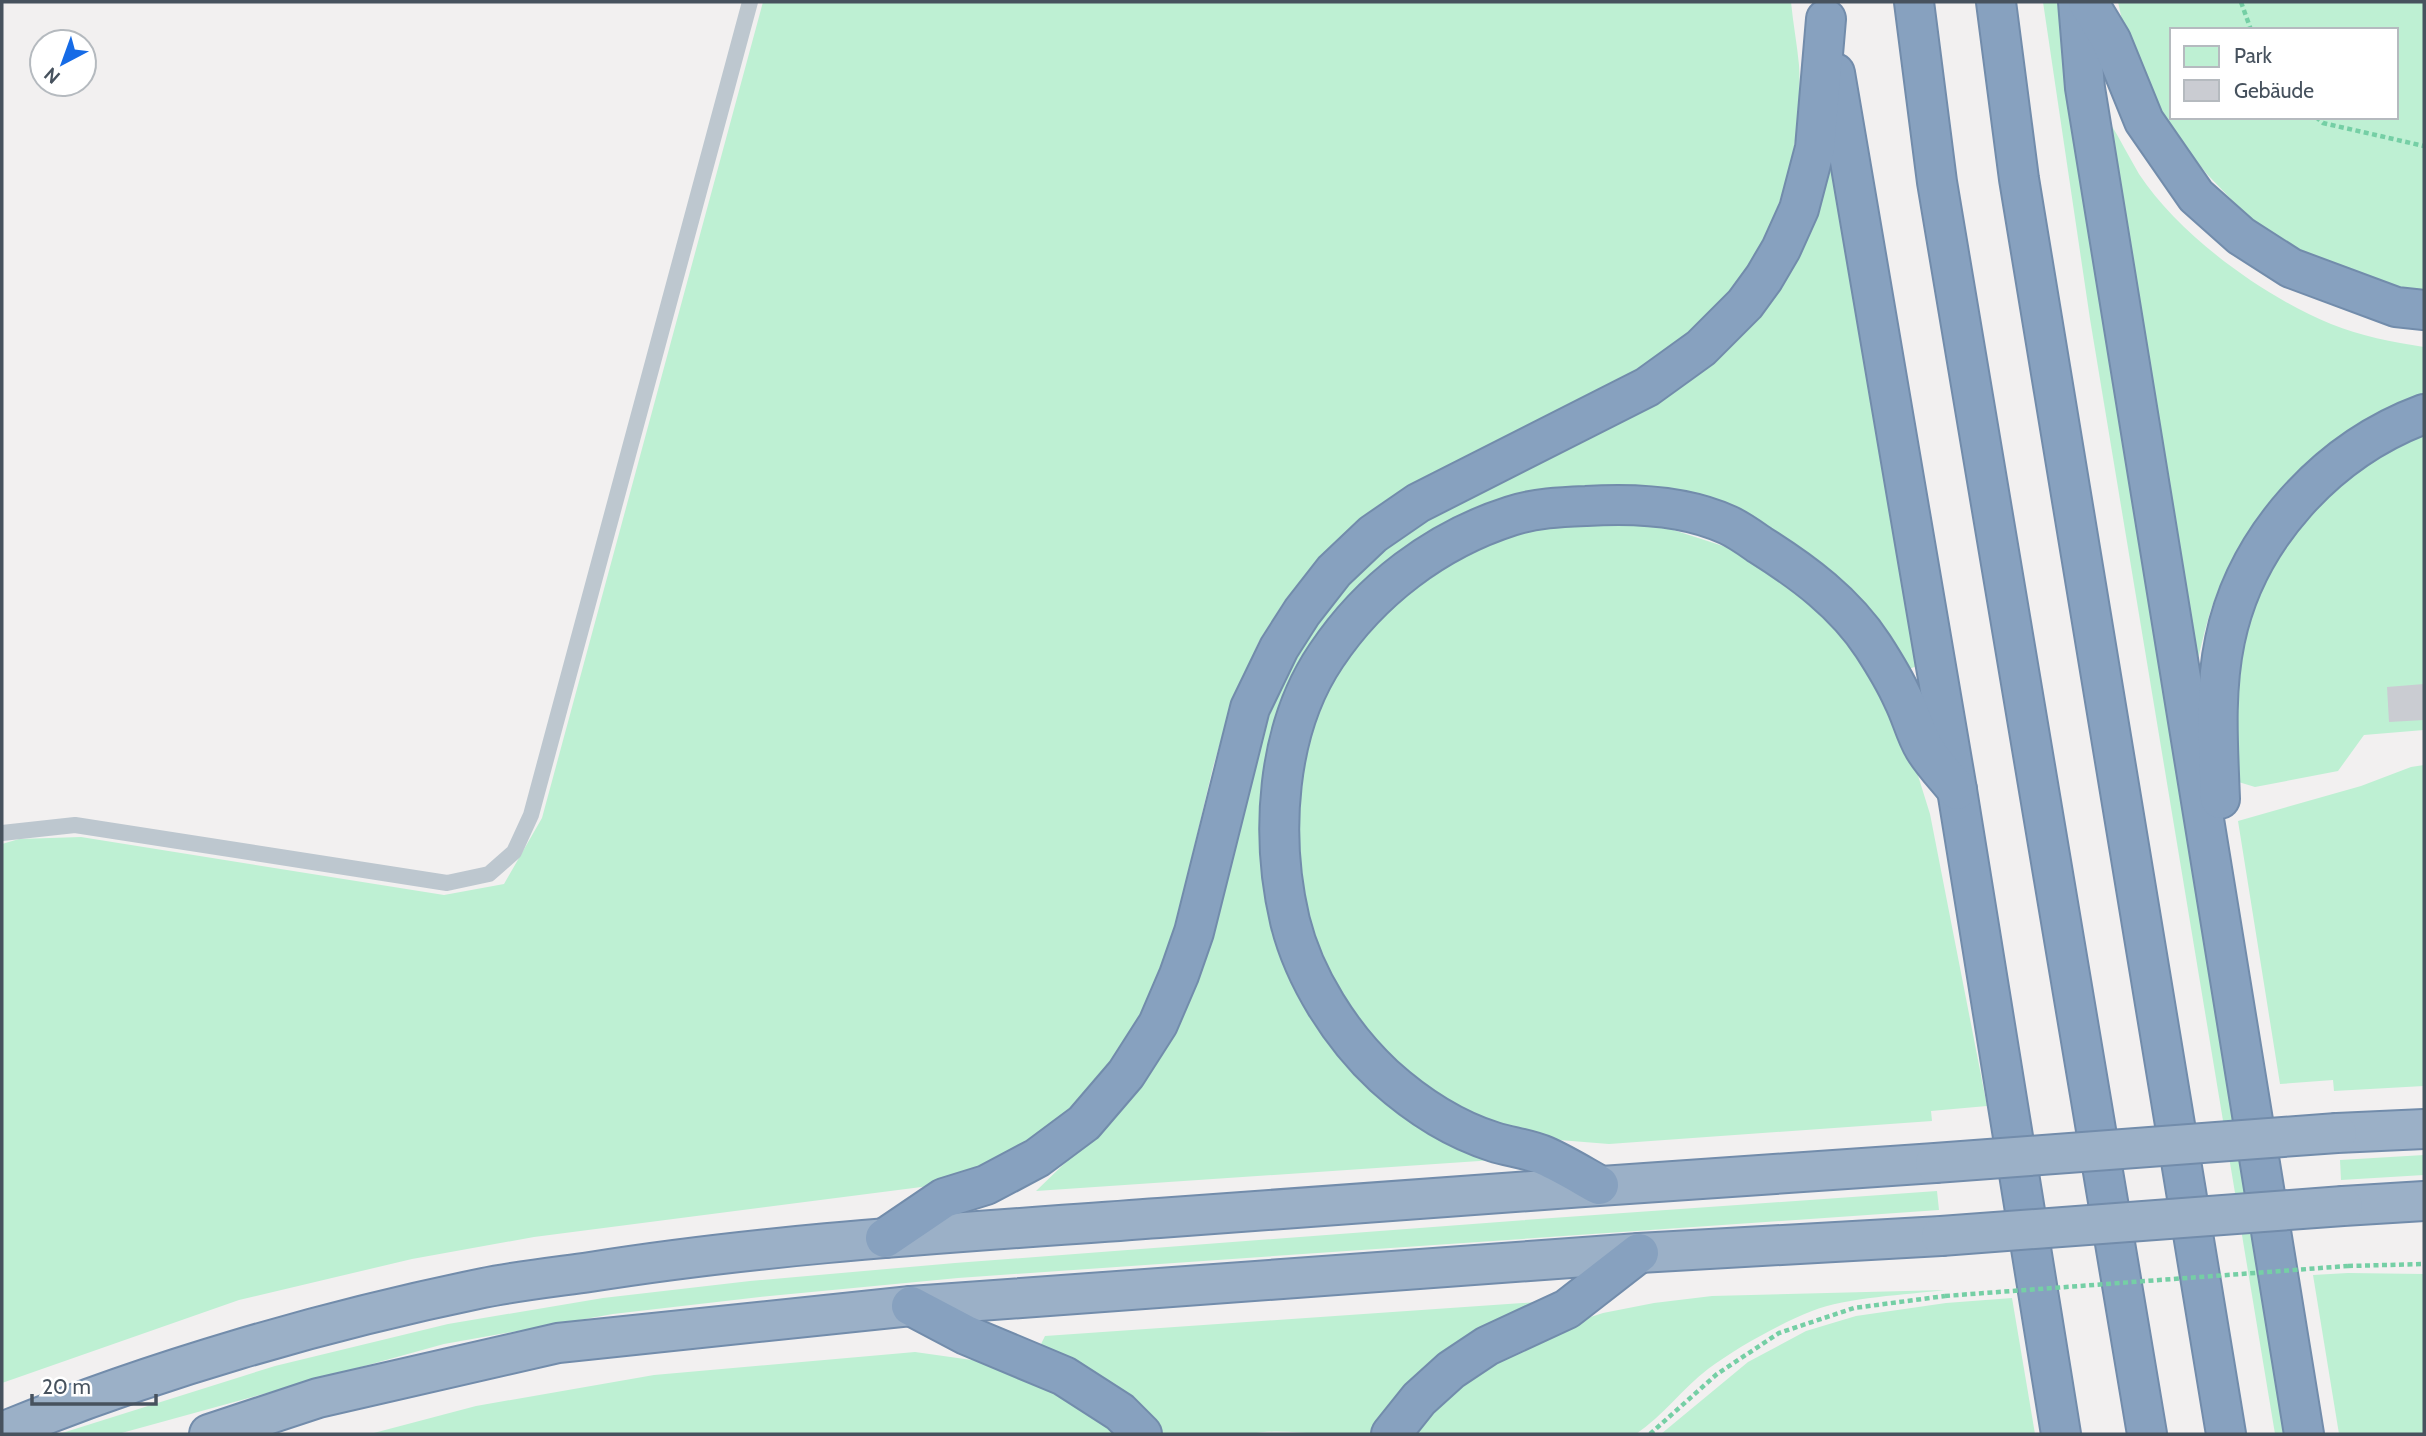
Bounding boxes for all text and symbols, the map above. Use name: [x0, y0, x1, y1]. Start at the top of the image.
north arrow: [28, 28, 98, 98]
legend: [2170, 28, 2398, 119]
text: Park: [2234, 43, 2272, 68]
text: N: [40, 62, 65, 89]
text: Gebäude: [2234, 78, 2314, 103]
scale bar: [32, 1362, 156, 1406]
text: 20 m: [42, 1374, 91, 1399]

